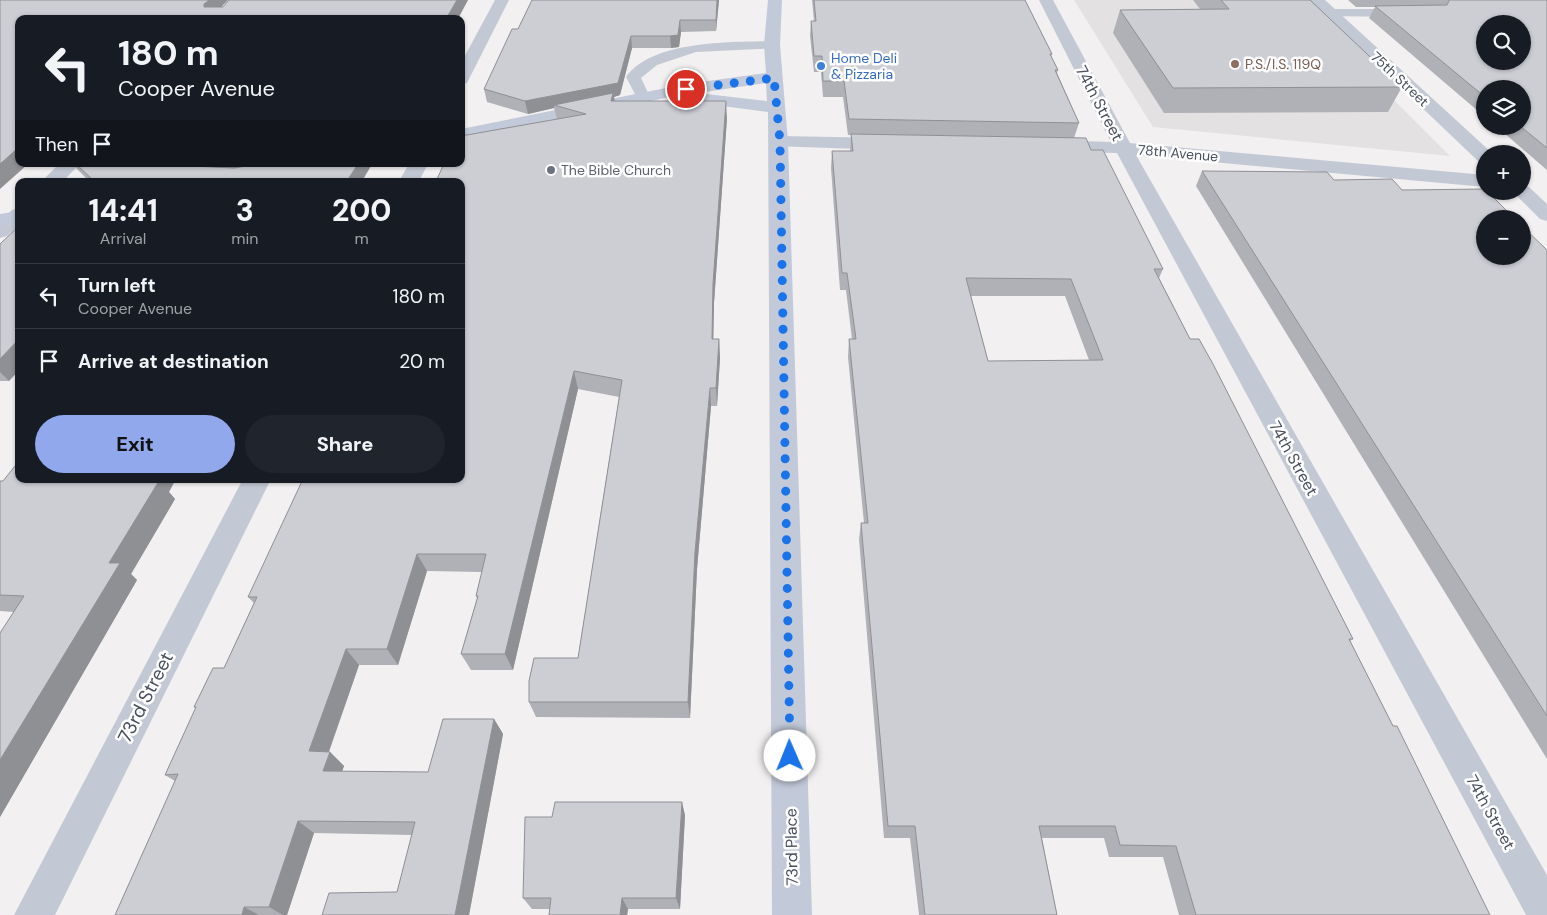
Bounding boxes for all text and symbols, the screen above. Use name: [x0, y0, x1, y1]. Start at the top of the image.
map controls: [1476, 15, 1531, 265]
button: search: [1476, 15, 1531, 70]
text: 180 m: [118, 30, 219, 76]
icon: left: [35, 35, 100, 100]
street label: 75th Street: [1367, 48, 1433, 110]
place label: Home Deli & Pizzaria: [831, 49, 897, 83]
place label: P.S./I.S. 119Q: [1245, 55, 1321, 73]
marker: P.S./I.S. 119Q: [1229, 58, 1241, 70]
marker: Home Deli & Pizzaria: [815, 60, 827, 72]
street label: 74th Street: [1071, 62, 1128, 145]
pin: [665, 68, 707, 110]
text: Cooper Avenue: [118, 74, 275, 103]
icon: arrive: [672, 75, 700, 103]
button: layers: [1476, 80, 1531, 135]
icon: arrive: [88, 130, 116, 158]
text: Then: [35, 132, 78, 157]
street label: 78th Avenue: [1137, 141, 1219, 165]
button: +: [1476, 145, 1531, 200]
place label: The Bible Church: [561, 161, 671, 179]
marker: The Bible Church: [545, 164, 557, 176]
text: 14:41: [88, 191, 158, 230]
text: 3: [236, 191, 254, 230]
text: 200: [332, 191, 392, 230]
button: −: [1476, 210, 1531, 265]
text: Arrival: [100, 228, 146, 249]
text: min: [231, 228, 258, 249]
text: m: [355, 228, 369, 249]
text: Turn left: [78, 273, 156, 298]
icon: left: [35, 282, 63, 310]
text: 180 m: [393, 284, 445, 309]
text: Cooper Avenue: [78, 298, 192, 319]
icon: arrive: [35, 347, 63, 375]
text: Arrive at destination: [78, 349, 269, 374]
text: 20 m: [399, 349, 445, 374]
button: Exit: [35, 415, 235, 473]
button: Share: [245, 415, 445, 473]
street label: 74th Street: [1264, 417, 1323, 499]
street label: 73rd Street: [112, 648, 179, 747]
position arrow: [763, 729, 815, 781]
street label: 74th Street: [1461, 771, 1520, 853]
street label: 73rd Place: [780, 808, 803, 886]

